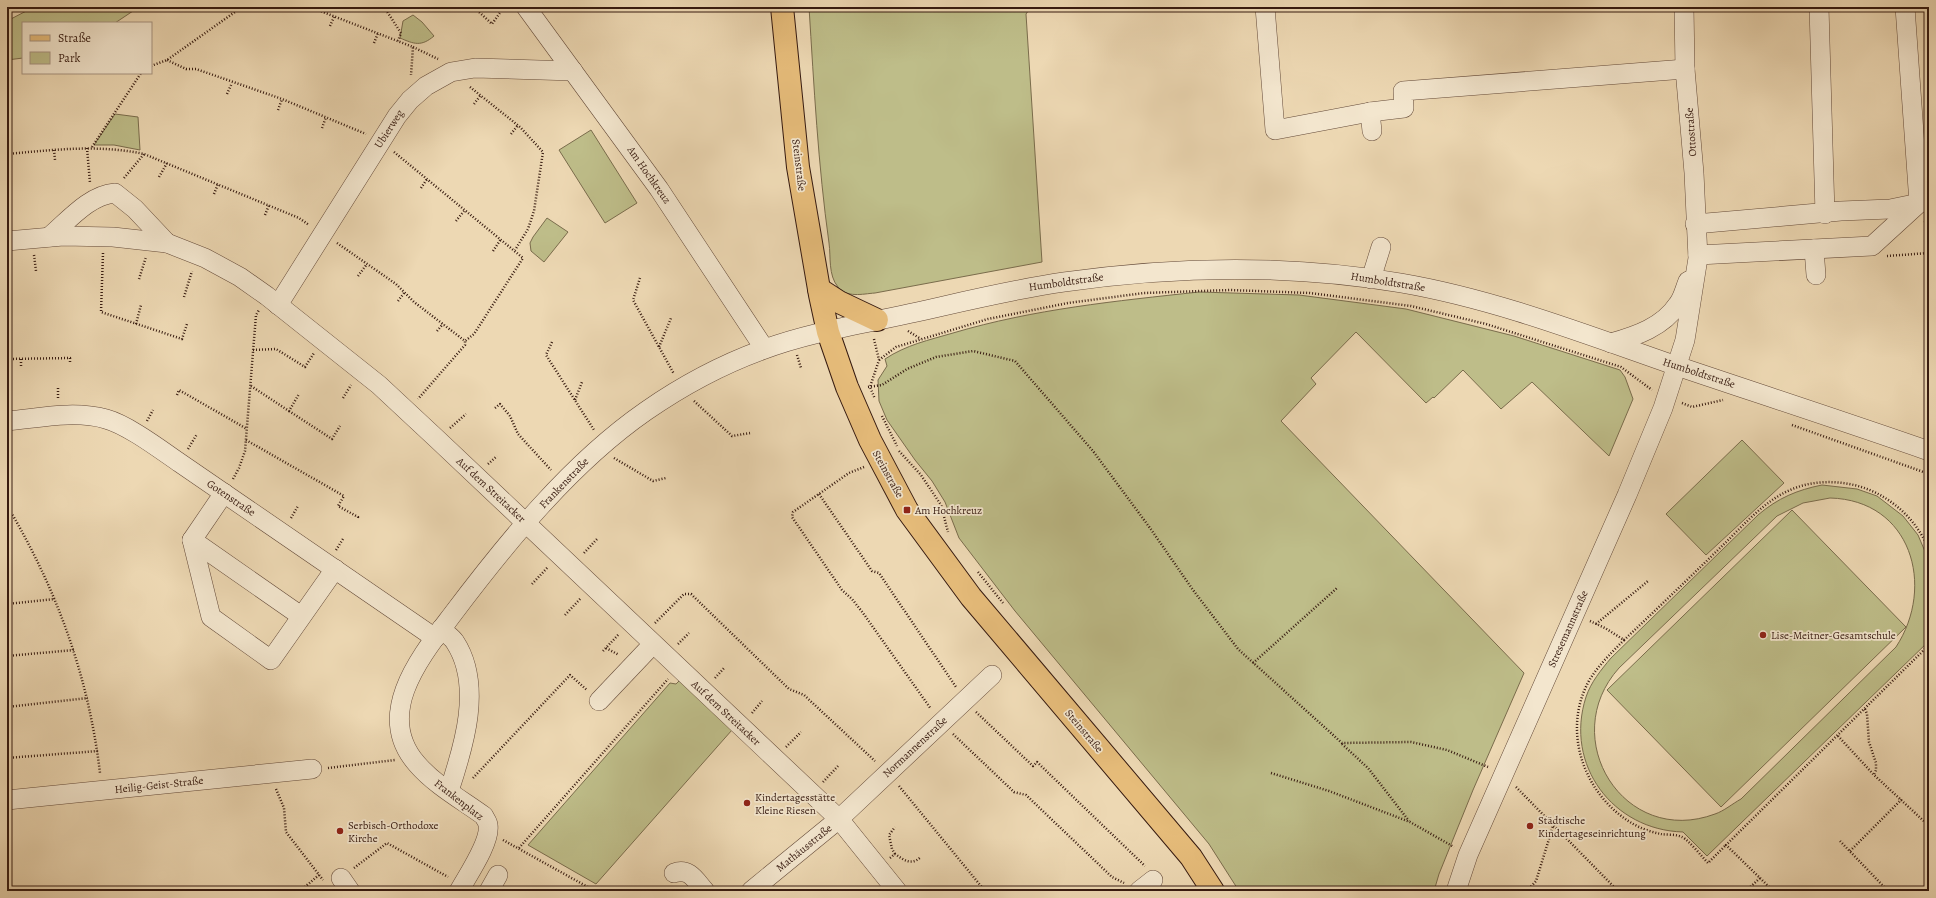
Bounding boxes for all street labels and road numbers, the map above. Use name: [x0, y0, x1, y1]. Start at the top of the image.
street label: Ubierweg: [371, 106, 407, 151]
street label: Ottostraße: [1682, 107, 1700, 157]
street label: Steinstraße: [788, 138, 810, 192]
street label: Am Hochkreuz: [623, 142, 674, 207]
street label: Humboldtstraße: [1028, 269, 1104, 295]
street label: Humboldtstraße: [1350, 269, 1426, 295]
street label: Humboldtstraße: [1661, 354, 1737, 392]
street label: Steinstraße: [869, 448, 907, 501]
street label: Auf dem Streitacker: [452, 453, 529, 526]
street label: Frankenstraße: [536, 454, 592, 512]
street label: Gotenstraße: [204, 476, 258, 520]
street label: Stresemannstraße: [1544, 588, 1592, 670]
street label: Auf dem Streitacker: [687, 676, 764, 749]
street label: Steinstraße: [1061, 706, 1107, 756]
street label: Normannenstraße: [879, 713, 951, 781]
street label: Heilig-Geist-Straße: [114, 773, 204, 797]
street label: Frankenplatz: [431, 776, 487, 824]
street label: Mathäusstraße: [773, 821, 835, 875]

